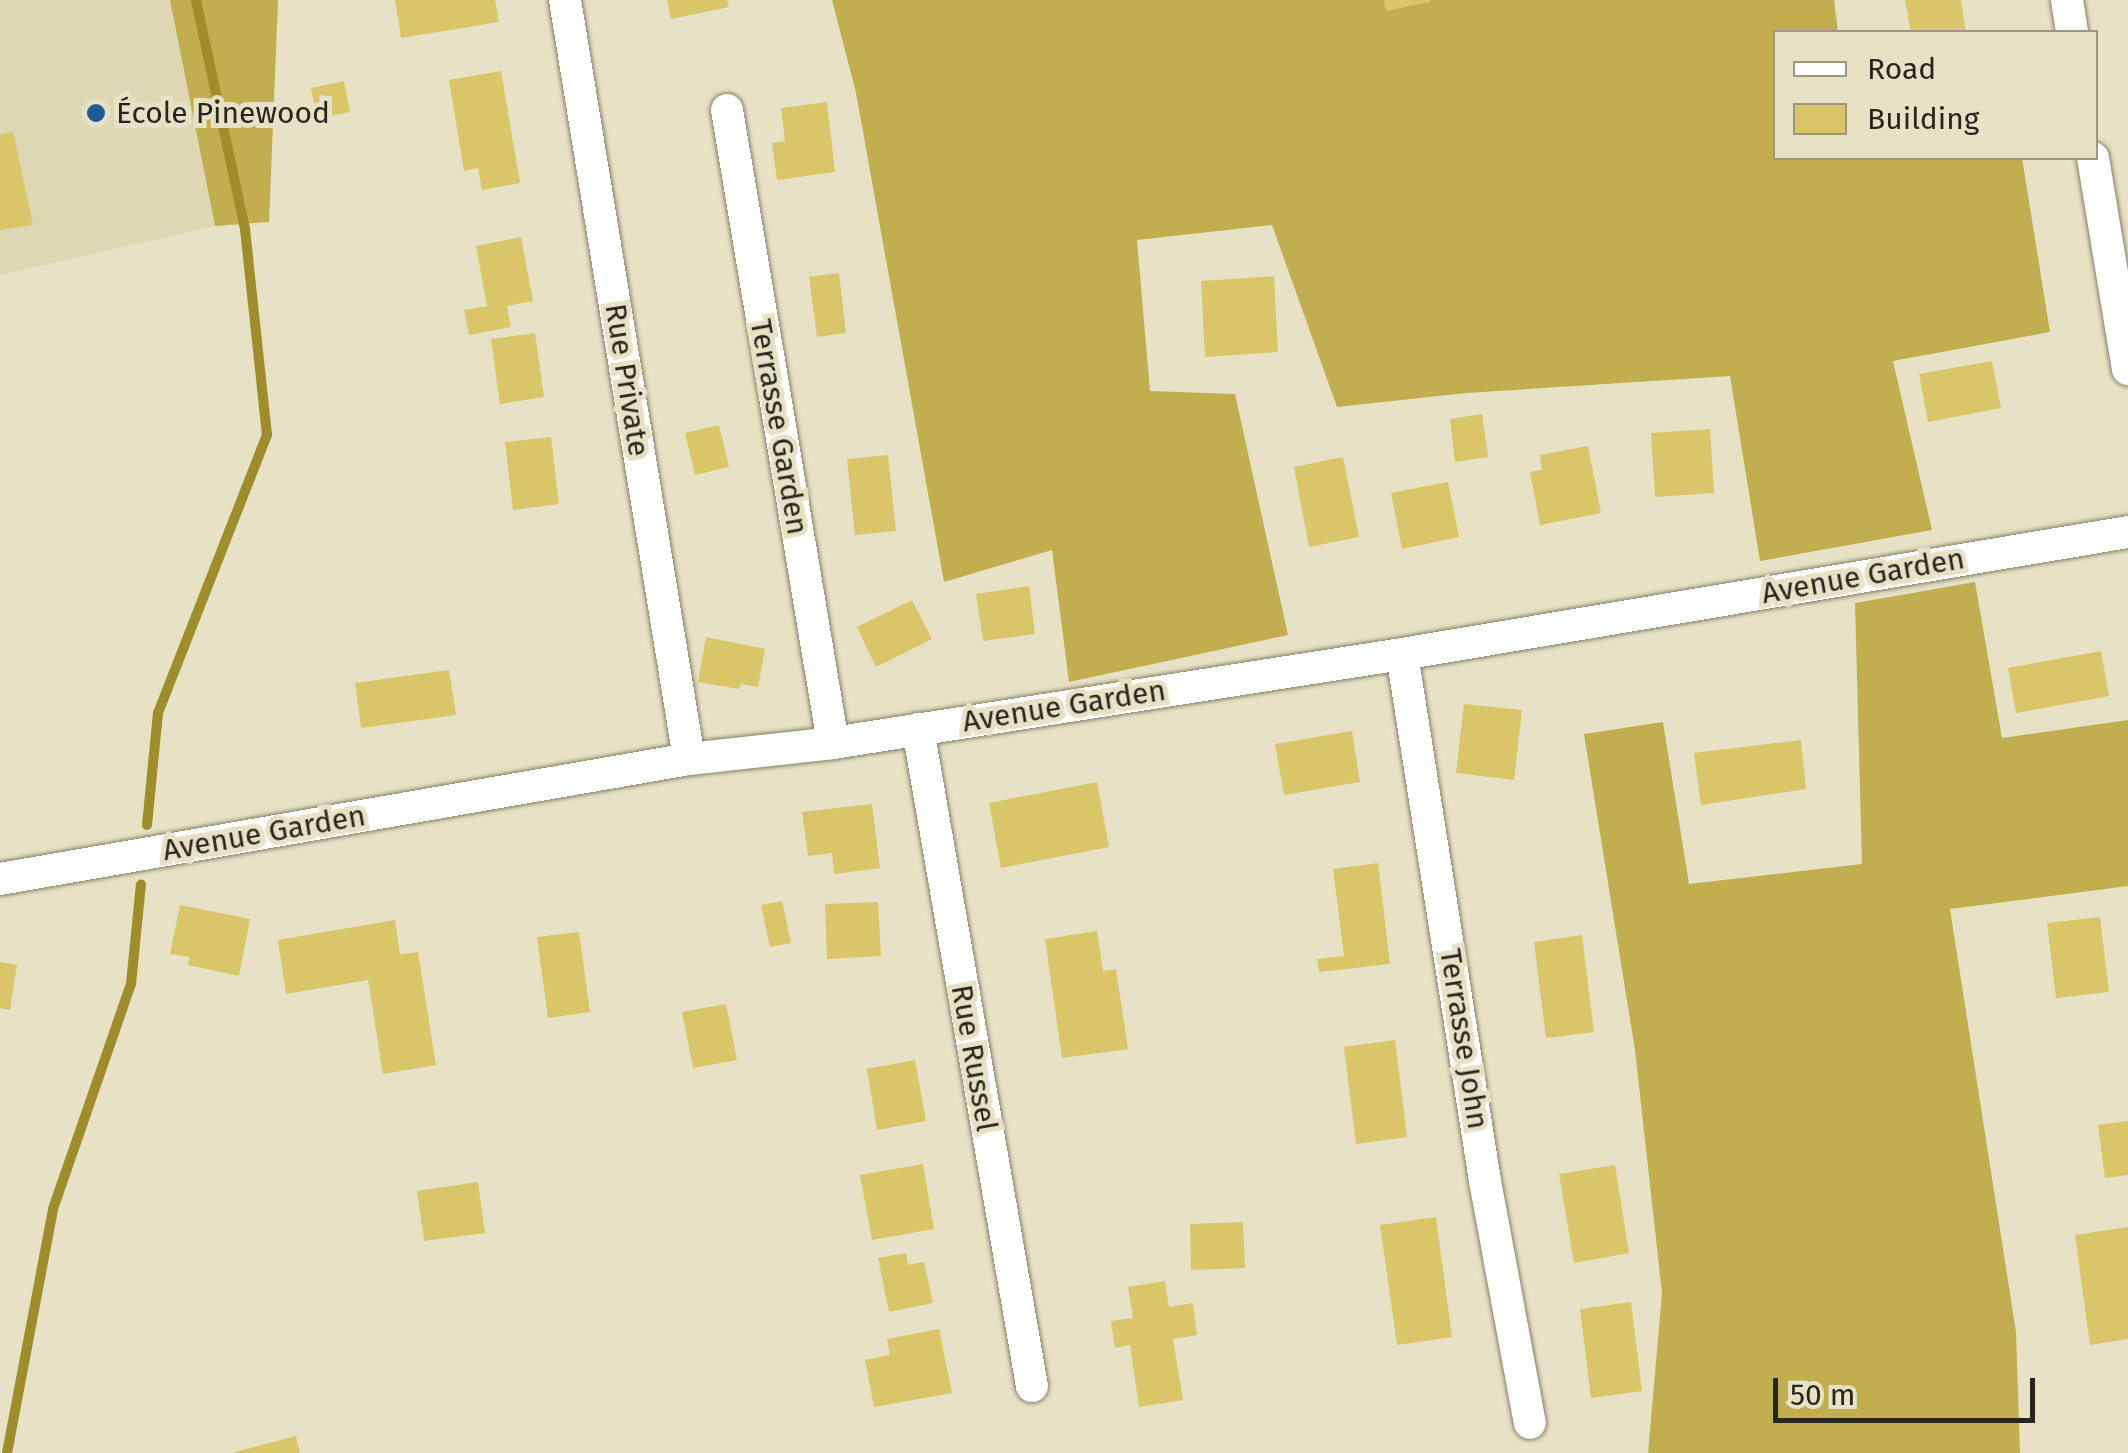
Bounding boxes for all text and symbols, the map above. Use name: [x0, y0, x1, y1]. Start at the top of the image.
legend: [1773, 30, 2098, 160]
text: Road: [1867, 51, 1936, 87]
place label: École Pinewood: [116, 95, 330, 131]
text: Building: [1867, 101, 1979, 137]
marker: École Pinewood: [85, 102, 107, 124]
street label: Rue Private: [597, 301, 657, 459]
street label: Terrasse Garden: [742, 316, 816, 538]
street label: Avenue Garden: [1759, 540, 1967, 612]
street label: Avenue Garden: [960, 672, 1168, 740]
street label: Avenue Garden: [160, 797, 368, 869]
street label: Terrasse John: [1432, 946, 1496, 1132]
street label: Rue Russel: [943, 982, 1005, 1134]
scale bar: [1778, 1358, 2040, 1420]
text: 50 m: [1790, 1377, 1855, 1413]

